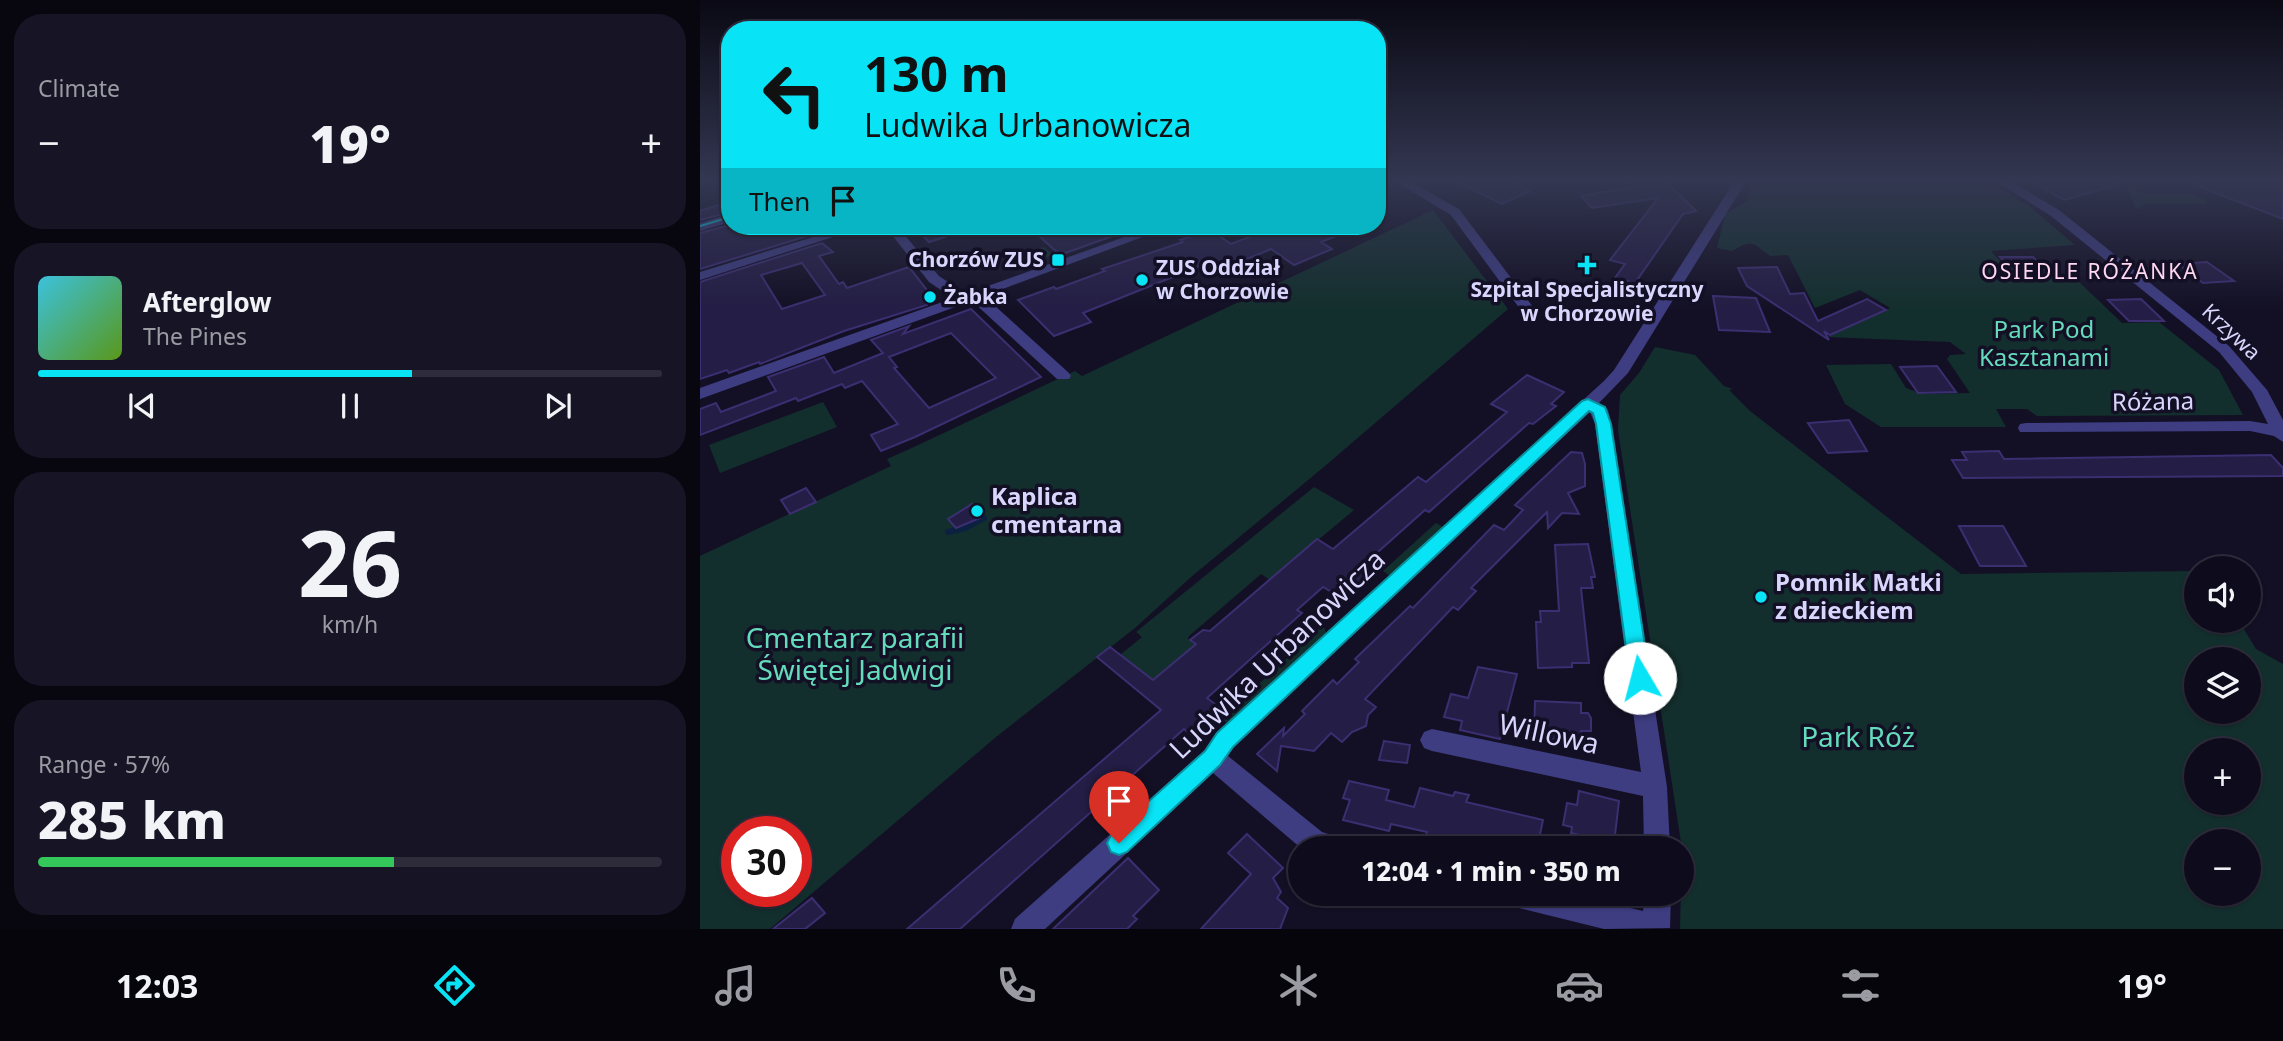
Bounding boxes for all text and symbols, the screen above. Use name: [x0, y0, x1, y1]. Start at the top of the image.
text: 130 m: [864, 40, 1009, 106]
icon: left: [749, 49, 840, 140]
text: Climate: [38, 72, 120, 104]
text: Ludwika Urbanowicza: [864, 103, 1192, 146]
text: 19°: [309, 107, 391, 178]
text: −: [38, 116, 60, 168]
text: +: [640, 116, 662, 168]
icon: arrive: [824, 182, 862, 220]
text: Then: [749, 183, 810, 219]
place label: Chorzów ZUS: [908, 245, 1044, 273]
marker: Chorzów ZUS: [1050, 252, 1066, 268]
place label: ZUS Oddział w Chorzowie: [1156, 253, 1289, 305]
marker: Szpital Specjalistyczny w Chorzowie: [1577, 255, 1597, 275]
district label: OSIEDLE RÓŻANKA: [1981, 257, 2199, 285]
marker: ZUS Oddział w Chorzowie: [1134, 272, 1150, 288]
place label: Szpital Specjalistyczny w Chorzowie: [1471, 275, 1703, 327]
place label: Żabka: [944, 282, 1008, 310]
text: Afterglow: [143, 284, 271, 320]
marker: Żabka: [922, 289, 938, 305]
street label: Krzywa: [2196, 297, 2267, 366]
park label: Park Pod Kasztanami: [1979, 312, 2109, 373]
text: The Pines: [143, 320, 247, 352]
street label: Różana: [2112, 383, 2194, 418]
icon: previous: [123, 387, 161, 425]
icon: pause: [331, 387, 369, 425]
icon: next: [539, 387, 577, 425]
place label: Kaplica cmentarna: [991, 479, 1122, 540]
text: 26: [298, 500, 402, 624]
marker: Kaplica cmentarna: [969, 503, 985, 519]
street label: Ludwika Urbanowicza: [1160, 540, 1393, 766]
map controls: [2184, 556, 2261, 906]
button: sound: [2184, 556, 2261, 633]
place label: Pomnik Matki z dzieckiem: [1775, 565, 1942, 626]
marker: Pomnik Matki z dzieckiem: [1753, 589, 1769, 605]
text: km/h: [322, 608, 378, 640]
park label: Cmentarz parafii Świętej Jadwigi: [746, 618, 964, 688]
position arrow: [1603, 641, 1677, 715]
button: layers: [2184, 647, 2261, 724]
street label: Willowa: [1495, 704, 1603, 762]
park label: Park Róż: [1801, 717, 1915, 755]
button: +: [2184, 738, 2261, 815]
text: Range · 57%: [38, 748, 170, 780]
pin: [1089, 771, 1149, 843]
icon: arrive: [1100, 782, 1138, 820]
text: 285 km: [38, 783, 226, 854]
speed limit sign: 30: [721, 816, 812, 907]
button: −: [2184, 829, 2261, 906]
text: 12:04 · 1 min · 350 m: [1361, 853, 1621, 889]
icon: directions: [430, 961, 479, 1010]
icon: music: [711, 961, 760, 1010]
icon: phone: [992, 961, 1041, 1010]
icon: climate: [1274, 961, 1323, 1010]
icon: car: [1555, 961, 1604, 1010]
icon: filters: [1836, 961, 1885, 1010]
text: 12:03: [116, 964, 198, 1007]
text: 19°: [2117, 964, 2167, 1007]

